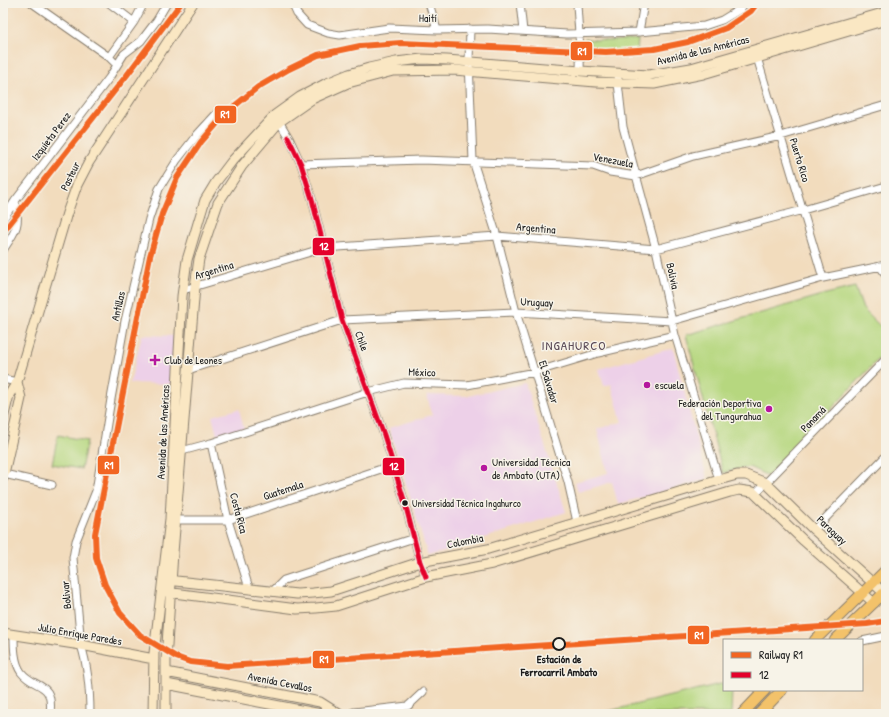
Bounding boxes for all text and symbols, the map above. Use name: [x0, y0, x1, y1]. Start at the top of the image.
street label: Haití: [419, 11, 437, 25]
street label: Avenida de las Américas: [655, 32, 751, 68]
line badge: R1: [570, 41, 593, 61]
text: R1: [578, 44, 587, 58]
line badge: R1: [214, 105, 237, 124]
text: R1: [221, 107, 230, 121]
street label: Izquieta Perez: [28, 109, 74, 163]
street label: Puerto Rico: [787, 136, 813, 184]
street label: Venezuela: [592, 149, 635, 171]
street label: Pasteur: [57, 158, 83, 193]
street label: Argentina: [516, 219, 557, 237]
line badge: 12: [312, 237, 335, 256]
text: 12: [319, 239, 329, 253]
street label: Argentina: [193, 257, 236, 282]
street label: Bolivia: [663, 262, 683, 291]
street label: Antillas: [108, 290, 128, 322]
street label: Uruguay: [520, 294, 554, 310]
street label: Chile: [352, 329, 372, 354]
district label: INGAHURCO: [541, 336, 607, 354]
place label: Club de Leones: [164, 353, 222, 367]
marker: Club de Leones: [149, 354, 161, 366]
street label: El Salvador: [536, 359, 562, 406]
street label: México: [408, 365, 436, 379]
place label: escuela: [655, 378, 685, 392]
marker: escuela: [642, 380, 652, 390]
street label: Avenida de las Américas: [154, 384, 172, 480]
place label: Federación Deportiva del Tungurahua: [678, 396, 762, 423]
street label: Panamá: [797, 403, 829, 435]
marker: Federación Deportiva del Tungurahua: [764, 404, 774, 414]
line badge: R1: [97, 455, 120, 475]
place label: Universidad Técnica de Ambato (UTA): [492, 455, 571, 482]
line badge: 12: [382, 457, 405, 476]
text: R1: [105, 458, 114, 472]
text: 12: [389, 459, 399, 473]
marker: Universidad Técnica de Ambato (UTA): [479, 463, 489, 473]
street label: Guatemala: [261, 477, 305, 503]
street label: Costa Rica: [227, 491, 251, 535]
place label: Universidad Técnica Ingahurco: [412, 497, 521, 510]
marker: Universidad Técnica Ingahurco: [400, 498, 410, 508]
street label: Paraguay: [814, 512, 850, 548]
street label: Colombia: [446, 531, 485, 551]
street label: Bolivar: [58, 580, 74, 610]
street label: Julio Enrique Paredes: [37, 620, 123, 648]
line badge: R1: [687, 625, 710, 645]
text: R1: [695, 628, 704, 642]
marker: Estación de Ferrocarril Ambato: [552, 637, 566, 651]
legend: [723, 639, 863, 691]
text: Railway R1: [759, 646, 803, 663]
line badge: R1: [312, 650, 335, 669]
text: R1: [320, 652, 329, 666]
place label: Estación de Ferrocarril Ambato: [520, 652, 598, 679]
text: 12: [759, 666, 769, 683]
street label: Avenida Cevallos: [247, 669, 313, 695]

